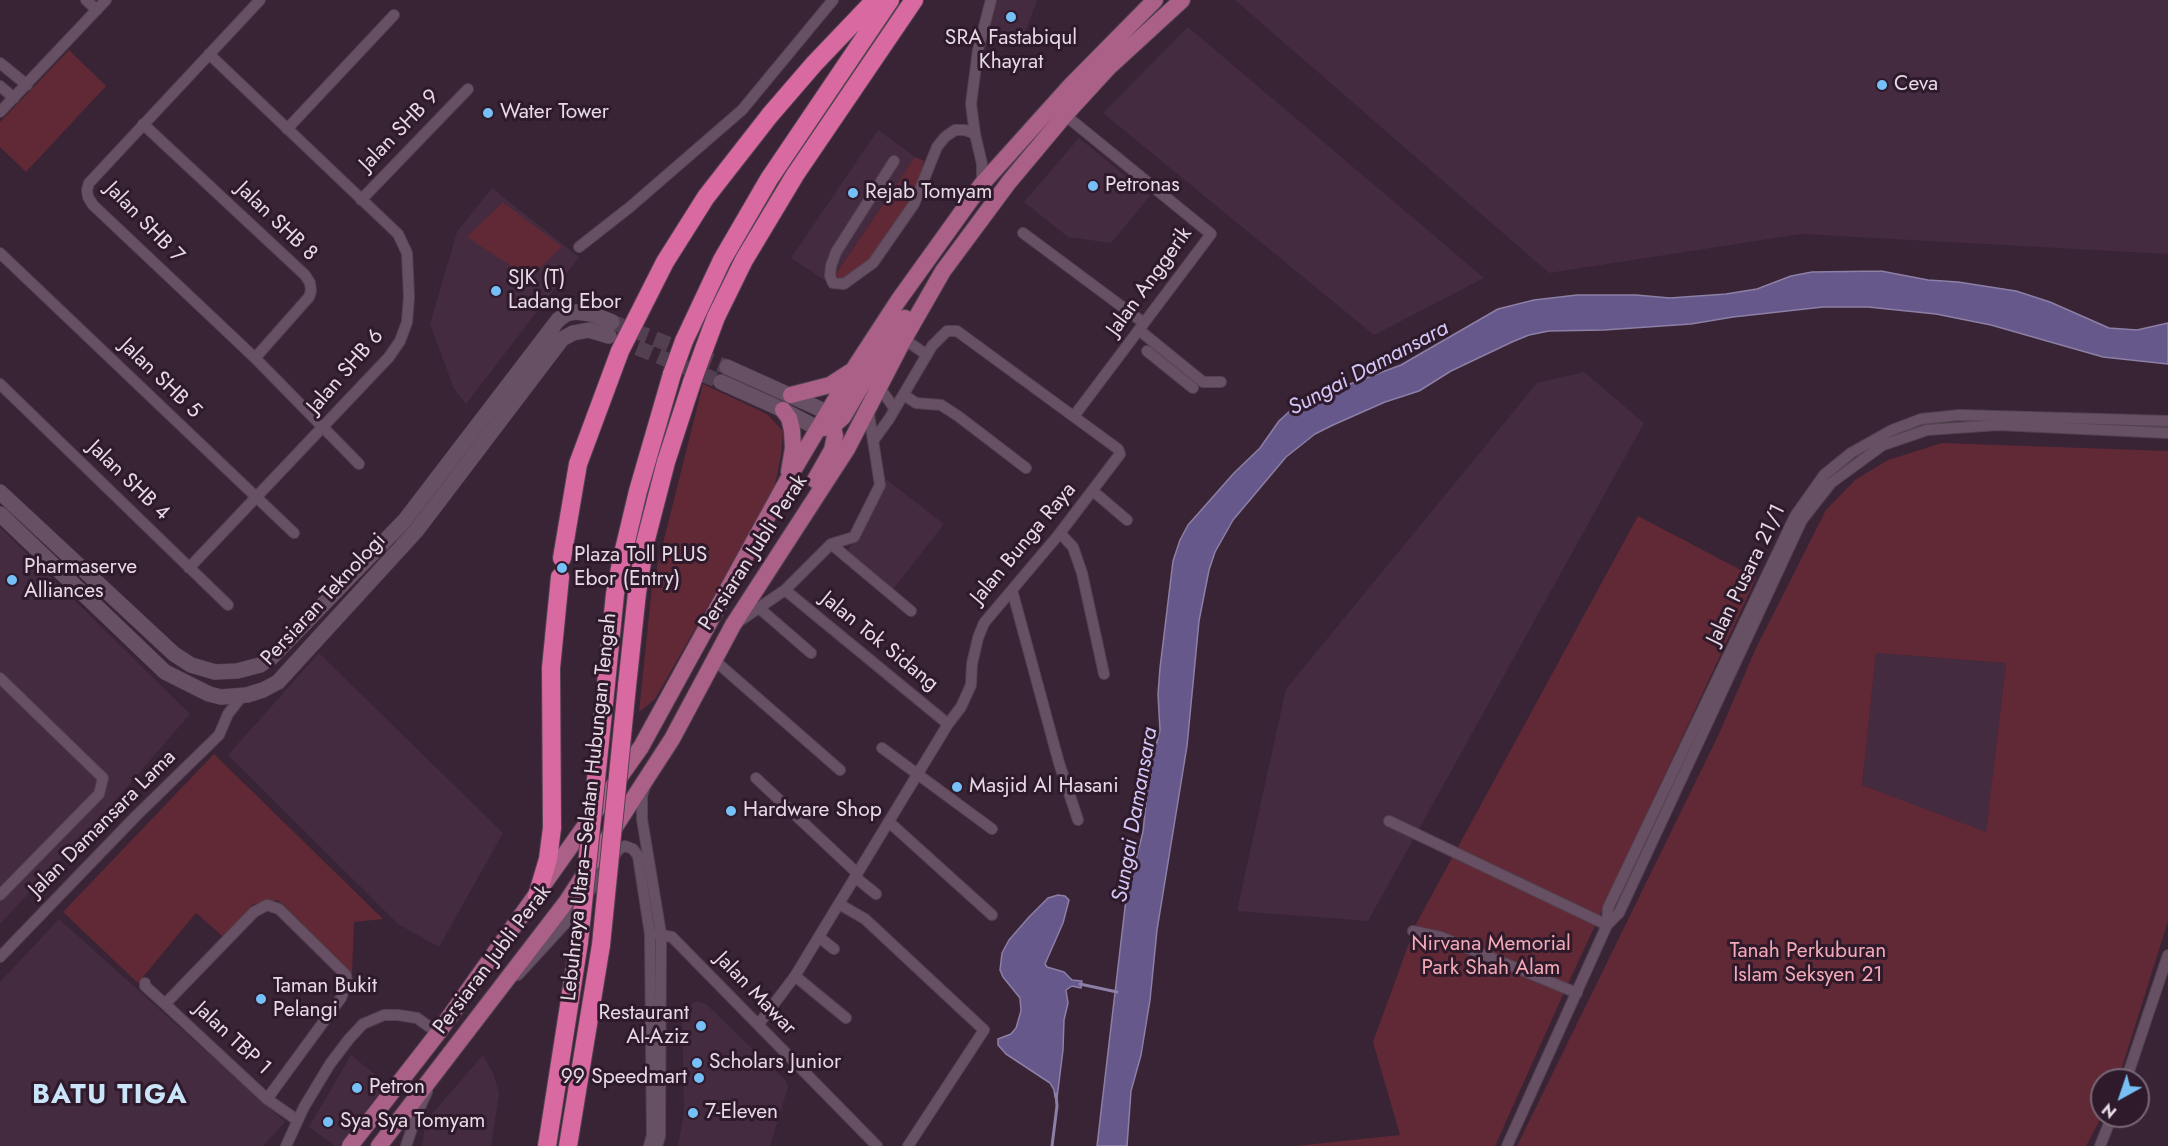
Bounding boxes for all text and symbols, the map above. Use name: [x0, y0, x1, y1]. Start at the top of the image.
marker: SRA Fastabiqul Khayrat: [1004, 10, 1018, 24]
place label: SRA Fastabiqul Khayrat: [945, 26, 1077, 76]
place label: Ceva: [1894, 72, 1938, 98]
marker: Ceva: [1875, 78, 1889, 92]
street label: Jalan SHB 9: [355, 85, 445, 177]
place label: Water Tower: [500, 100, 609, 126]
marker: Water Tower: [481, 106, 495, 120]
place label: Petronas: [1105, 173, 1180, 199]
street label: Jalan SHB 7: [99, 177, 189, 269]
street label: Jalan SHB 8: [230, 177, 322, 267]
marker: Petronas: [1086, 179, 1100, 193]
place label: Rejab Tomyam: [865, 180, 992, 206]
marker: Rejab Tomyam: [846, 186, 860, 200]
street label: Jalan Anggerik: [1102, 222, 1198, 342]
place label: SJK (T) Ladang Ebor: [508, 266, 621, 316]
marker: SJK (T) Ladang Ebor: [489, 284, 503, 298]
water label: Sungai Damansara: [1284, 316, 1454, 422]
street label: Jalan SHB 6: [302, 324, 390, 420]
street label: Jalan SHB 5: [114, 334, 206, 424]
street label: Jalan SHB 4: [82, 436, 174, 526]
street label: Persiaran Jubli Perak: [694, 470, 814, 636]
street label: Jalan Bunga Raya: [966, 478, 1082, 610]
street label: Jalan Pusara 21/1: [1702, 501, 1792, 649]
street label: Persiaran Teknologi: [256, 529, 392, 671]
place label: Plaza Toll PLUS Ebor (Entry): [574, 543, 707, 593]
place label: Pharmaserve Alliances: [24, 555, 137, 605]
marker: Plaza Toll PLUS Ebor (Entry): [555, 561, 569, 575]
marker: Pharmaserve Alliances: [5, 573, 19, 587]
street label: Jalan Tok Sidang: [815, 587, 943, 697]
street label: Lebuhraya Utara–Selatan Hubungan Tengah: [557, 612, 623, 1002]
water label: Sungai Damansara: [1108, 725, 1164, 905]
street label: Jalan Damansara Lama: [24, 745, 182, 903]
place label: Masjid Al Hasani: [969, 774, 1119, 800]
marker: Masjid Al Hasani: [950, 780, 964, 794]
place label: Hardware Shop: [743, 798, 882, 824]
marker: Hardware Shop: [724, 804, 738, 818]
street label: Persiaran Jubli Perak: [429, 880, 557, 1040]
park label: Nirvana Memorial Park Shah Alam: [1411, 932, 1571, 982]
park label: Tanah Perkuburan Islam Seksyen 21: [1730, 939, 1886, 989]
street label: Jalan Mawar: [709, 947, 801, 1041]
place label: Taman Bukit Pelangi: [273, 974, 377, 1024]
marker: Taman Bukit Pelangi: [254, 992, 268, 1006]
street label: Jalan TBP 1: [188, 997, 276, 1081]
place label: Restaurant Al-Aziz: [598, 1001, 689, 1051]
marker: Restaurant Al-Aziz: [694, 1019, 708, 1033]
place label: Scholars Junior: [709, 1050, 841, 1076]
marker: Scholars Junior: [690, 1056, 704, 1070]
place label: 99 Speedmart: [561, 1065, 687, 1091]
north arrow: [2090, 1068, 2150, 1128]
marker: 99 Speedmart: [692, 1071, 706, 1085]
place label: Petron: [369, 1075, 425, 1101]
district label: BATU TIGA: [32, 1080, 188, 1112]
marker: Petron: [350, 1081, 364, 1095]
text: N: [2097, 1098, 2122, 1124]
place label: 7-Eleven: [705, 1100, 778, 1126]
marker: 7-Eleven: [686, 1106, 700, 1120]
place label: Sya Sya Tomyam: [340, 1109, 485, 1135]
marker: Sya Sya Tomyam: [321, 1115, 335, 1129]

